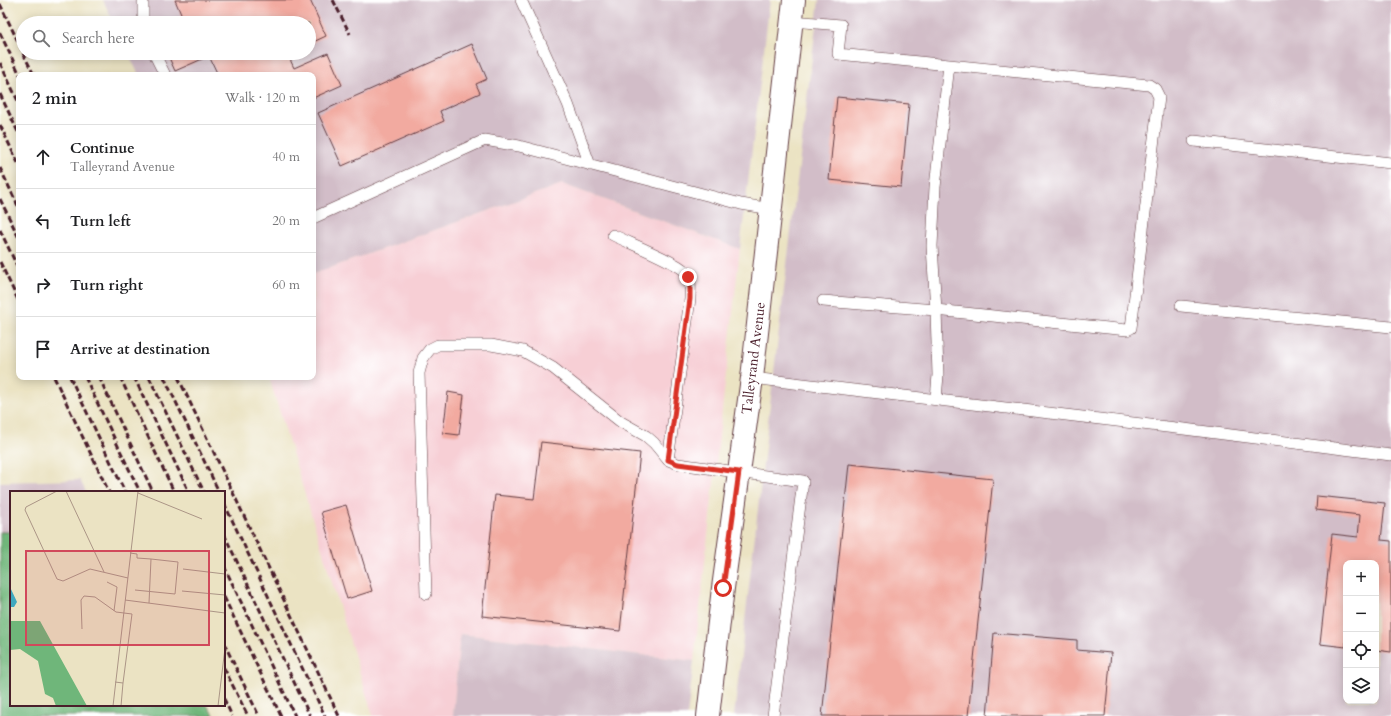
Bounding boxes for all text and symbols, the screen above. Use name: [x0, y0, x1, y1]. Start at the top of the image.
search box: [16, 16, 316, 60]
icon: search: [30, 27, 52, 49]
text: Search here: [62, 28, 135, 48]
text: 2 min: [32, 87, 77, 110]
text: Walk · 120 m: [225, 89, 300, 107]
text: Continue: [70, 138, 135, 158]
icon: ahead: [32, 146, 54, 168]
text: 40 m: [272, 148, 300, 166]
text: Talleyrand Avenue: [70, 158, 175, 176]
icon: left: [32, 210, 54, 232]
text: Turn left: [70, 211, 131, 231]
text: 20 m: [272, 212, 300, 230]
route end: [679, 268, 697, 286]
icon: right: [32, 274, 54, 296]
text: Turn right: [70, 275, 143, 295]
text: 60 m: [272, 276, 300, 294]
street label: Talleyrand Avenue: [737, 301, 770, 415]
icon: arrive: [32, 338, 54, 360]
text: Arrive at destination: [70, 339, 210, 359]
inset map: [10, 491, 225, 706]
map controls: [1343, 560, 1379, 704]
button: +: [1343, 560, 1379, 596]
route start: [714, 579, 732, 597]
button: −: [1343, 596, 1379, 632]
button: locate: [1343, 632, 1379, 668]
button: layers: [1343, 668, 1379, 704]

